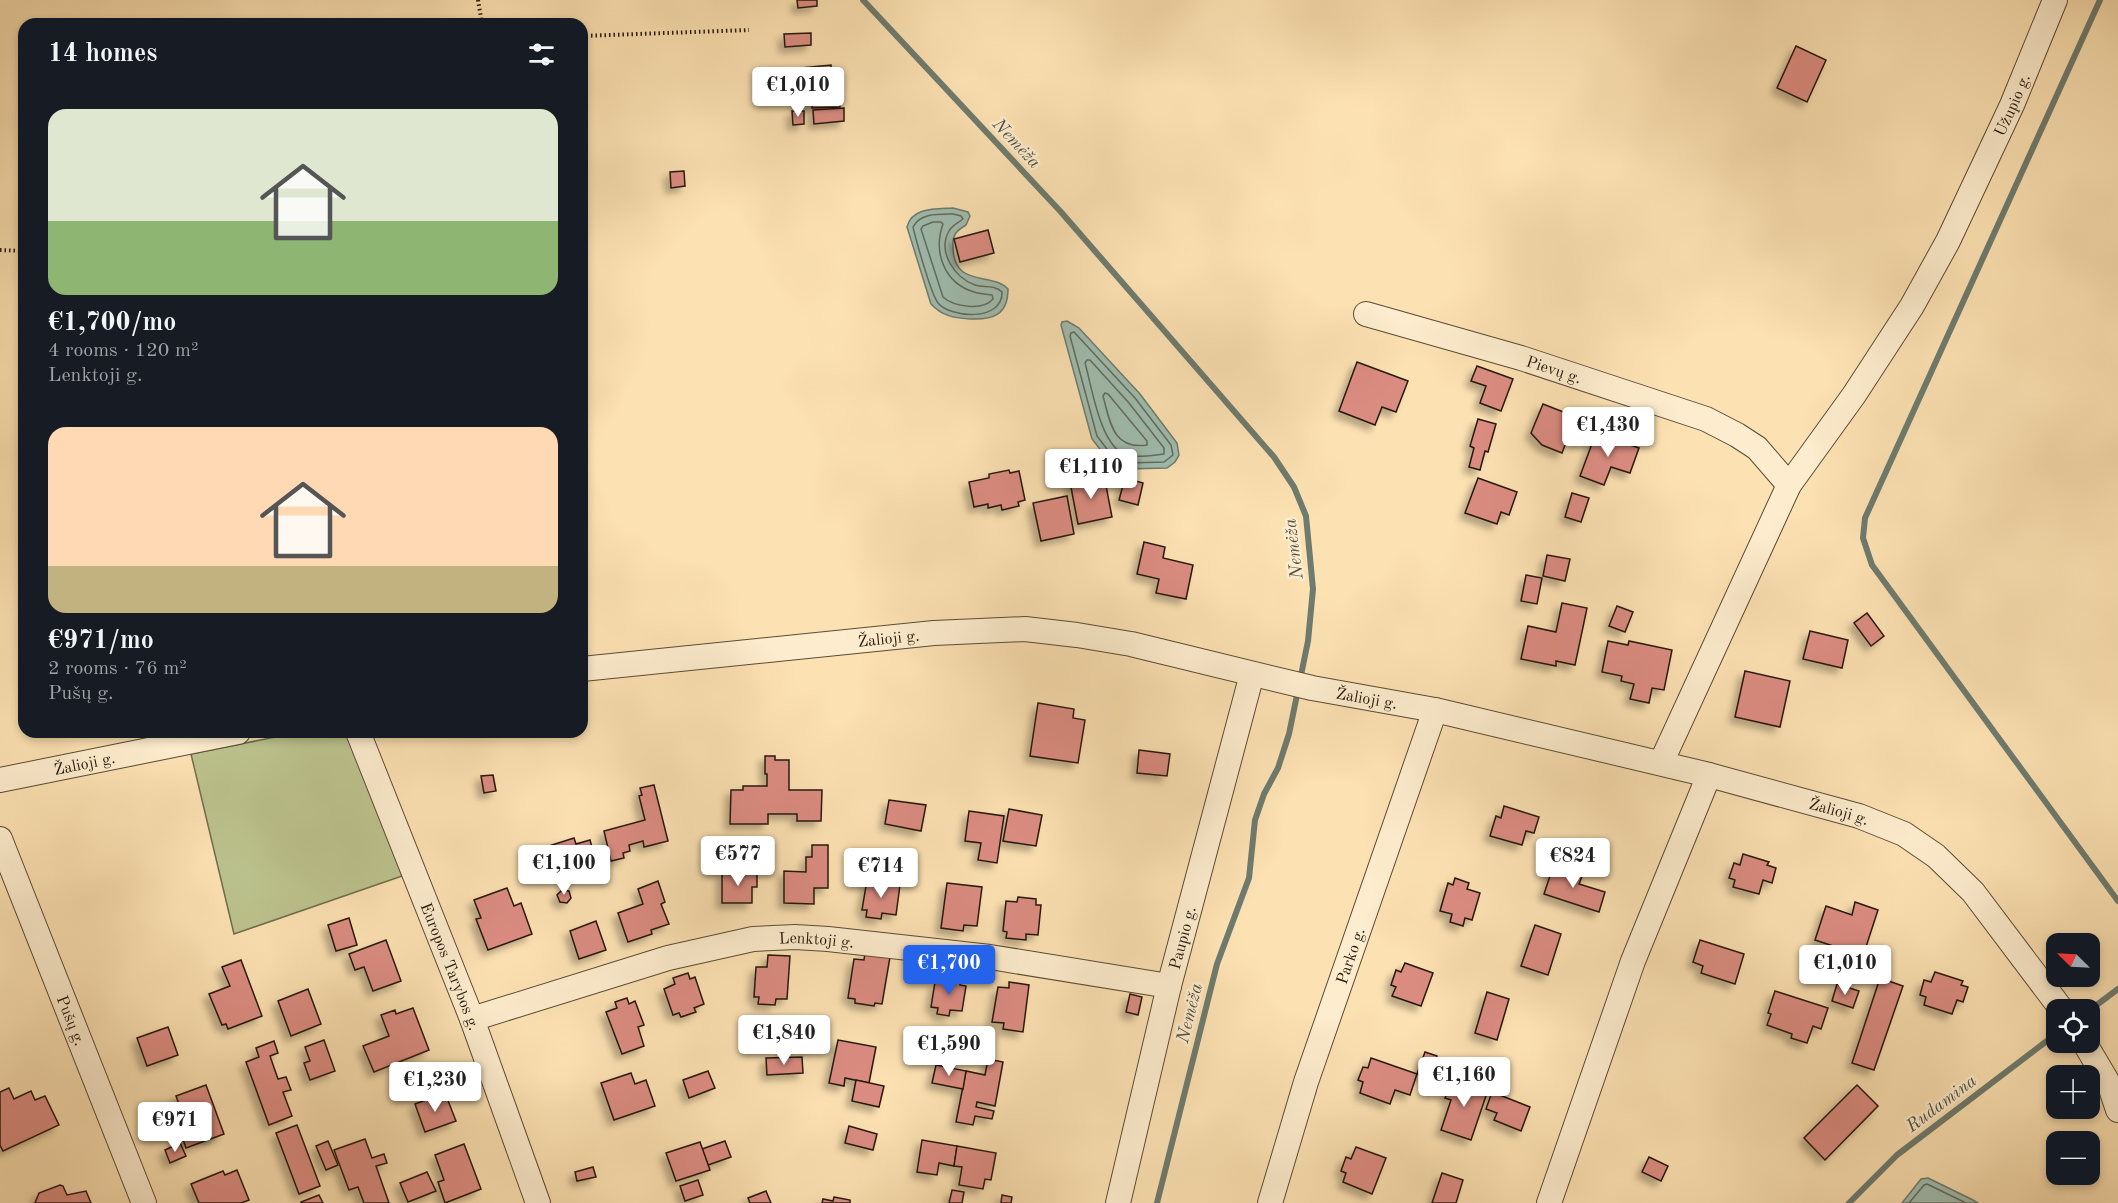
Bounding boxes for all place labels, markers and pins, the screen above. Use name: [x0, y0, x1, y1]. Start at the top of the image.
pin: €1,010: [749, 67, 847, 118]
pin: €1,430: [1559, 407, 1657, 458]
pin: €1,110: [1042, 449, 1140, 500]
pin: €577: [702, 836, 774, 887]
pin: €824: [1537, 838, 1609, 889]
pin: €1,100: [515, 845, 613, 896]
pin: €714: [845, 848, 917, 899]
pin: €1,700: [900, 945, 998, 996]
pin: €1,010: [1796, 945, 1894, 996]
pin: €1,840: [735, 1015, 833, 1066]
pin: €1,590: [900, 1026, 998, 1077]
pin: €1,160: [1415, 1057, 1513, 1108]
pin: €1,230: [386, 1062, 484, 1113]
pin: €971: [139, 1102, 211, 1153]

